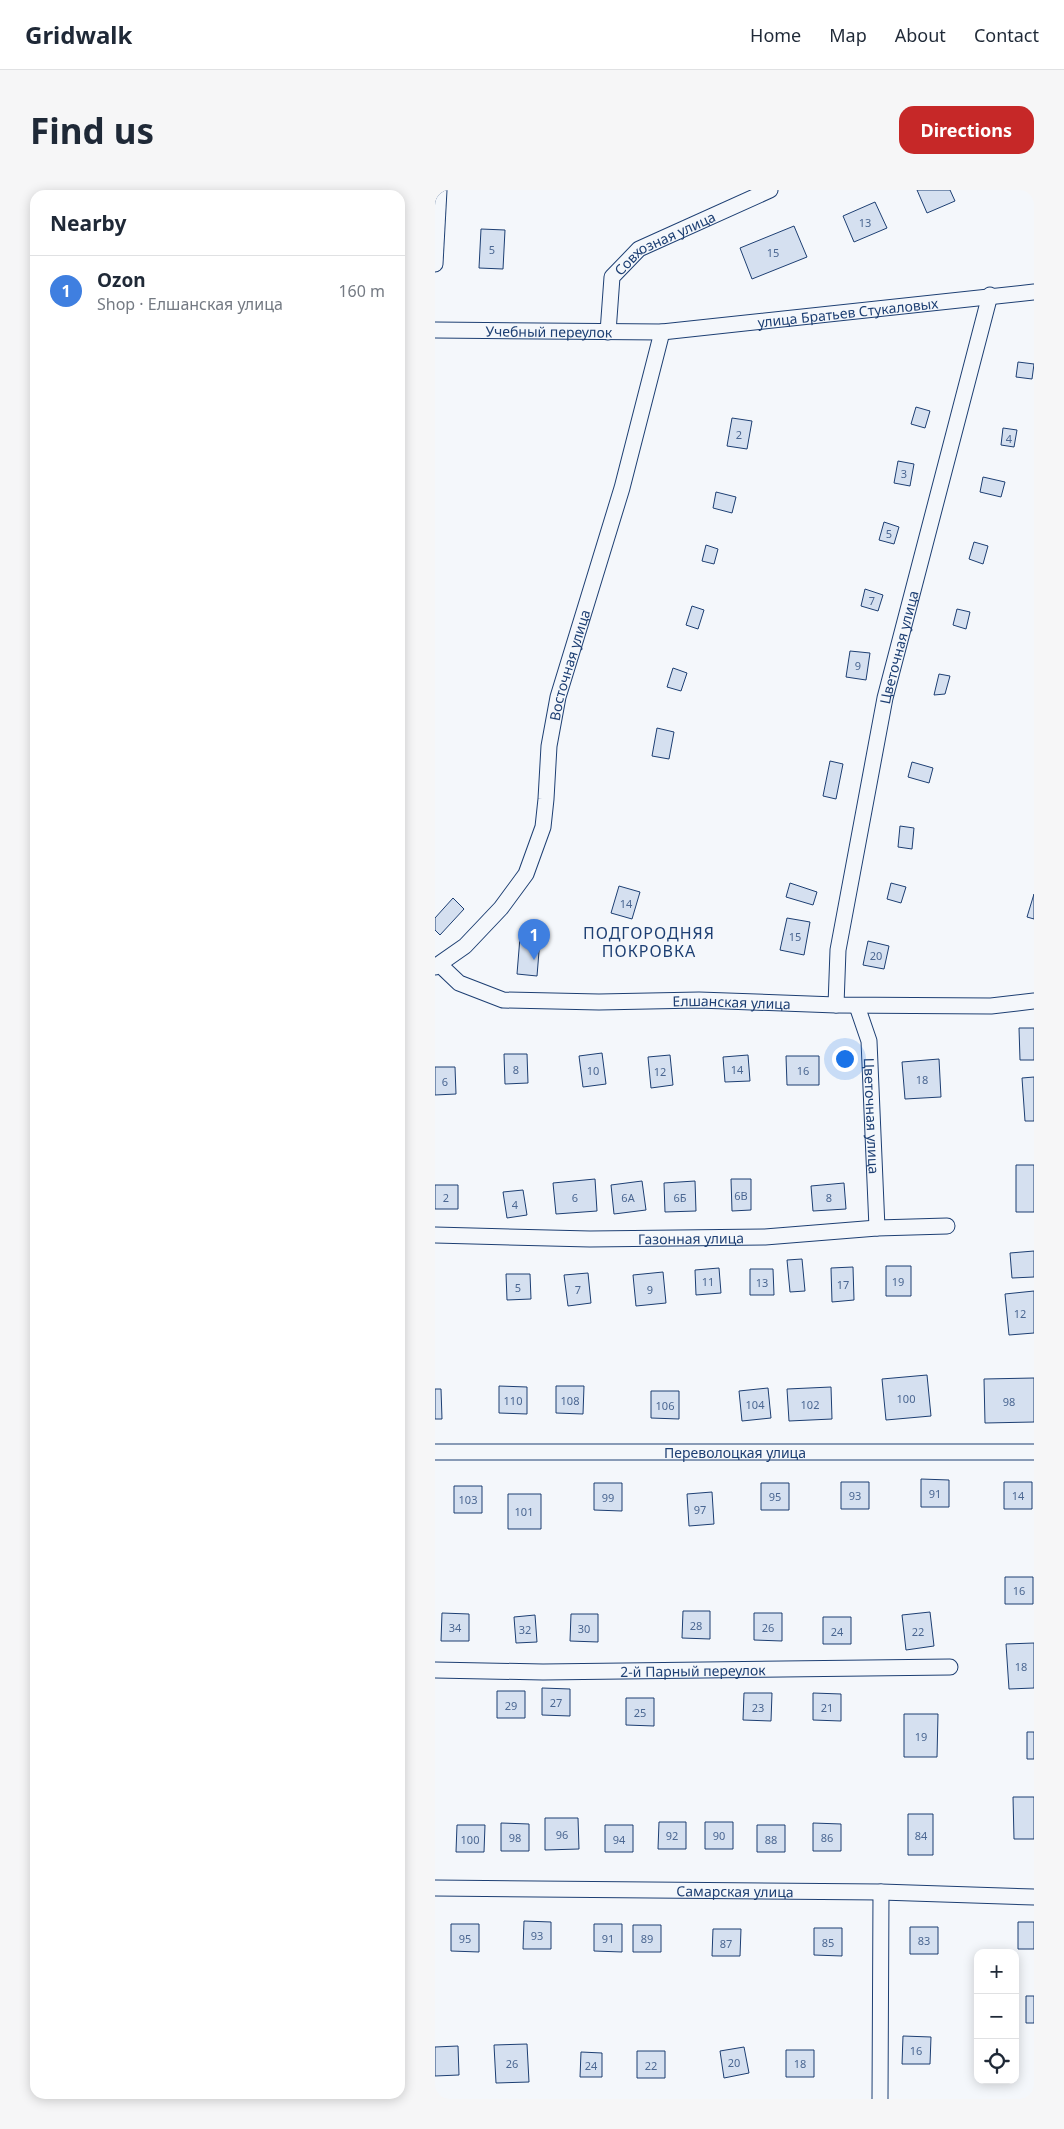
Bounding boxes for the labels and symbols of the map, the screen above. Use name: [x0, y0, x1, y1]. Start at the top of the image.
street label: Совхозная улица: [610, 207, 718, 279]
house number: 13: [859, 215, 871, 230]
house number: 5: [489, 242, 495, 257]
house number: 15: [767, 245, 779, 260]
street label: улица Братьев Стукаловых: [757, 293, 940, 331]
street label: Учебный переулок: [486, 321, 613, 341]
house number: 2: [736, 427, 742, 442]
house number: 4: [1006, 431, 1013, 446]
house number: 3: [901, 466, 907, 481]
house number: 5: [886, 526, 892, 541]
street label: Цветочная улица: [875, 588, 922, 705]
house number: 7: [869, 593, 875, 608]
street label: Восточная улица: [544, 607, 594, 722]
house number: 9: [855, 658, 861, 673]
house number: 14: [620, 896, 633, 911]
pin: 1: [518, 919, 550, 960]
district label: ПОДГОРОДНЯЯ ПОКРОВКА: [583, 922, 715, 962]
house number: 15: [789, 929, 801, 944]
house number: 20: [870, 948, 882, 963]
street label: Елшанская улица: [672, 990, 791, 1013]
your location: [832, 1046, 858, 1072]
street label: Цветочная улица: [860, 1057, 884, 1175]
house number: 8: [513, 1062, 519, 1077]
house number: 14: [731, 1062, 744, 1077]
house number: 10: [587, 1063, 599, 1078]
house number: 16: [797, 1063, 809, 1078]
house number: 12: [654, 1064, 666, 1079]
house number: 18: [916, 1072, 928, 1087]
house number: 6: [442, 1074, 448, 1089]
house number: 6В: [734, 1188, 748, 1203]
house number: 2: [443, 1190, 449, 1205]
house number: 6: [572, 1190, 578, 1205]
house number: 6А: [621, 1190, 636, 1205]
house number: 6Б: [673, 1190, 687, 1205]
house number: 8: [826, 1190, 832, 1205]
house number: 4: [512, 1197, 519, 1212]
street label: Газонная улица: [638, 1228, 744, 1248]
house number: 11: [702, 1274, 714, 1289]
house number: 19: [892, 1274, 904, 1289]
house number: 13: [756, 1275, 768, 1290]
house number: 17: [837, 1277, 849, 1292]
house number: 5: [515, 1280, 521, 1295]
house number: 7: [575, 1282, 581, 1297]
house number: 9: [647, 1282, 653, 1297]
house number: 12: [1014, 1306, 1026, 1321]
house number: 100: [897, 1391, 915, 1406]
house number: 110: [504, 1393, 522, 1408]
house number: 108: [561, 1393, 579, 1408]
house number: 98: [1003, 1394, 1015, 1409]
house number: 104: [746, 1397, 765, 1412]
house number: 102: [801, 1397, 819, 1412]
house number: 106: [656, 1398, 674, 1413]
street label: Переволоцкая улица: [664, 1443, 806, 1462]
house number: 91: [929, 1486, 941, 1501]
house number: 93: [849, 1488, 861, 1503]
house number: 14: [1012, 1488, 1025, 1503]
house number: 95: [769, 1489, 781, 1504]
house number: 99: [602, 1490, 614, 1505]
house number: 103: [459, 1492, 477, 1507]
house number: 97: [694, 1502, 706, 1517]
house number: 101: [515, 1504, 533, 1519]
house number: 16: [1013, 1583, 1025, 1598]
house number: 28: [690, 1618, 702, 1633]
house number: 34: [449, 1620, 462, 1635]
house number: 26: [762, 1620, 774, 1635]
house number: 30: [578, 1621, 590, 1636]
house number: 32: [519, 1622, 531, 1637]
house number: 24: [831, 1624, 844, 1639]
house number: 22: [912, 1624, 924, 1639]
house number: 18: [1015, 1659, 1027, 1674]
street label: 2-й Парный переулок: [620, 1660, 766, 1681]
house number: 27: [550, 1695, 562, 1710]
house number: 29: [505, 1698, 517, 1713]
house number: 23: [752, 1700, 764, 1715]
house number: 21: [821, 1700, 833, 1715]
house number: 25: [634, 1705, 646, 1720]
house number: 19: [915, 1729, 927, 1744]
house number: 96: [556, 1827, 568, 1842]
house number: 92: [666, 1828, 678, 1843]
house number: 90: [713, 1828, 725, 1843]
house number: 84: [915, 1828, 928, 1843]
house number: 98: [509, 1830, 521, 1845]
house number: 86: [821, 1830, 833, 1845]
house number: 100: [461, 1832, 479, 1847]
house number: 94: [613, 1832, 626, 1847]
house number: 88: [765, 1832, 777, 1847]
street label: Самарская улица: [676, 1881, 794, 1901]
house number: 93: [531, 1928, 543, 1943]
house number: 95: [459, 1931, 471, 1946]
house number: 91: [602, 1931, 614, 1946]
house number: 89: [641, 1931, 653, 1946]
house number: 83: [918, 1933, 930, 1948]
house number: 85: [822, 1935, 834, 1950]
house number: 87: [720, 1936, 732, 1951]
house number: 16: [910, 2043, 922, 2058]
house number: 20: [728, 2055, 740, 2070]
house number: 26: [506, 2056, 518, 2071]
house number: 18: [794, 2056, 806, 2071]
house number: 24: [585, 2058, 598, 2073]
house number: 22: [645, 2058, 657, 2073]

